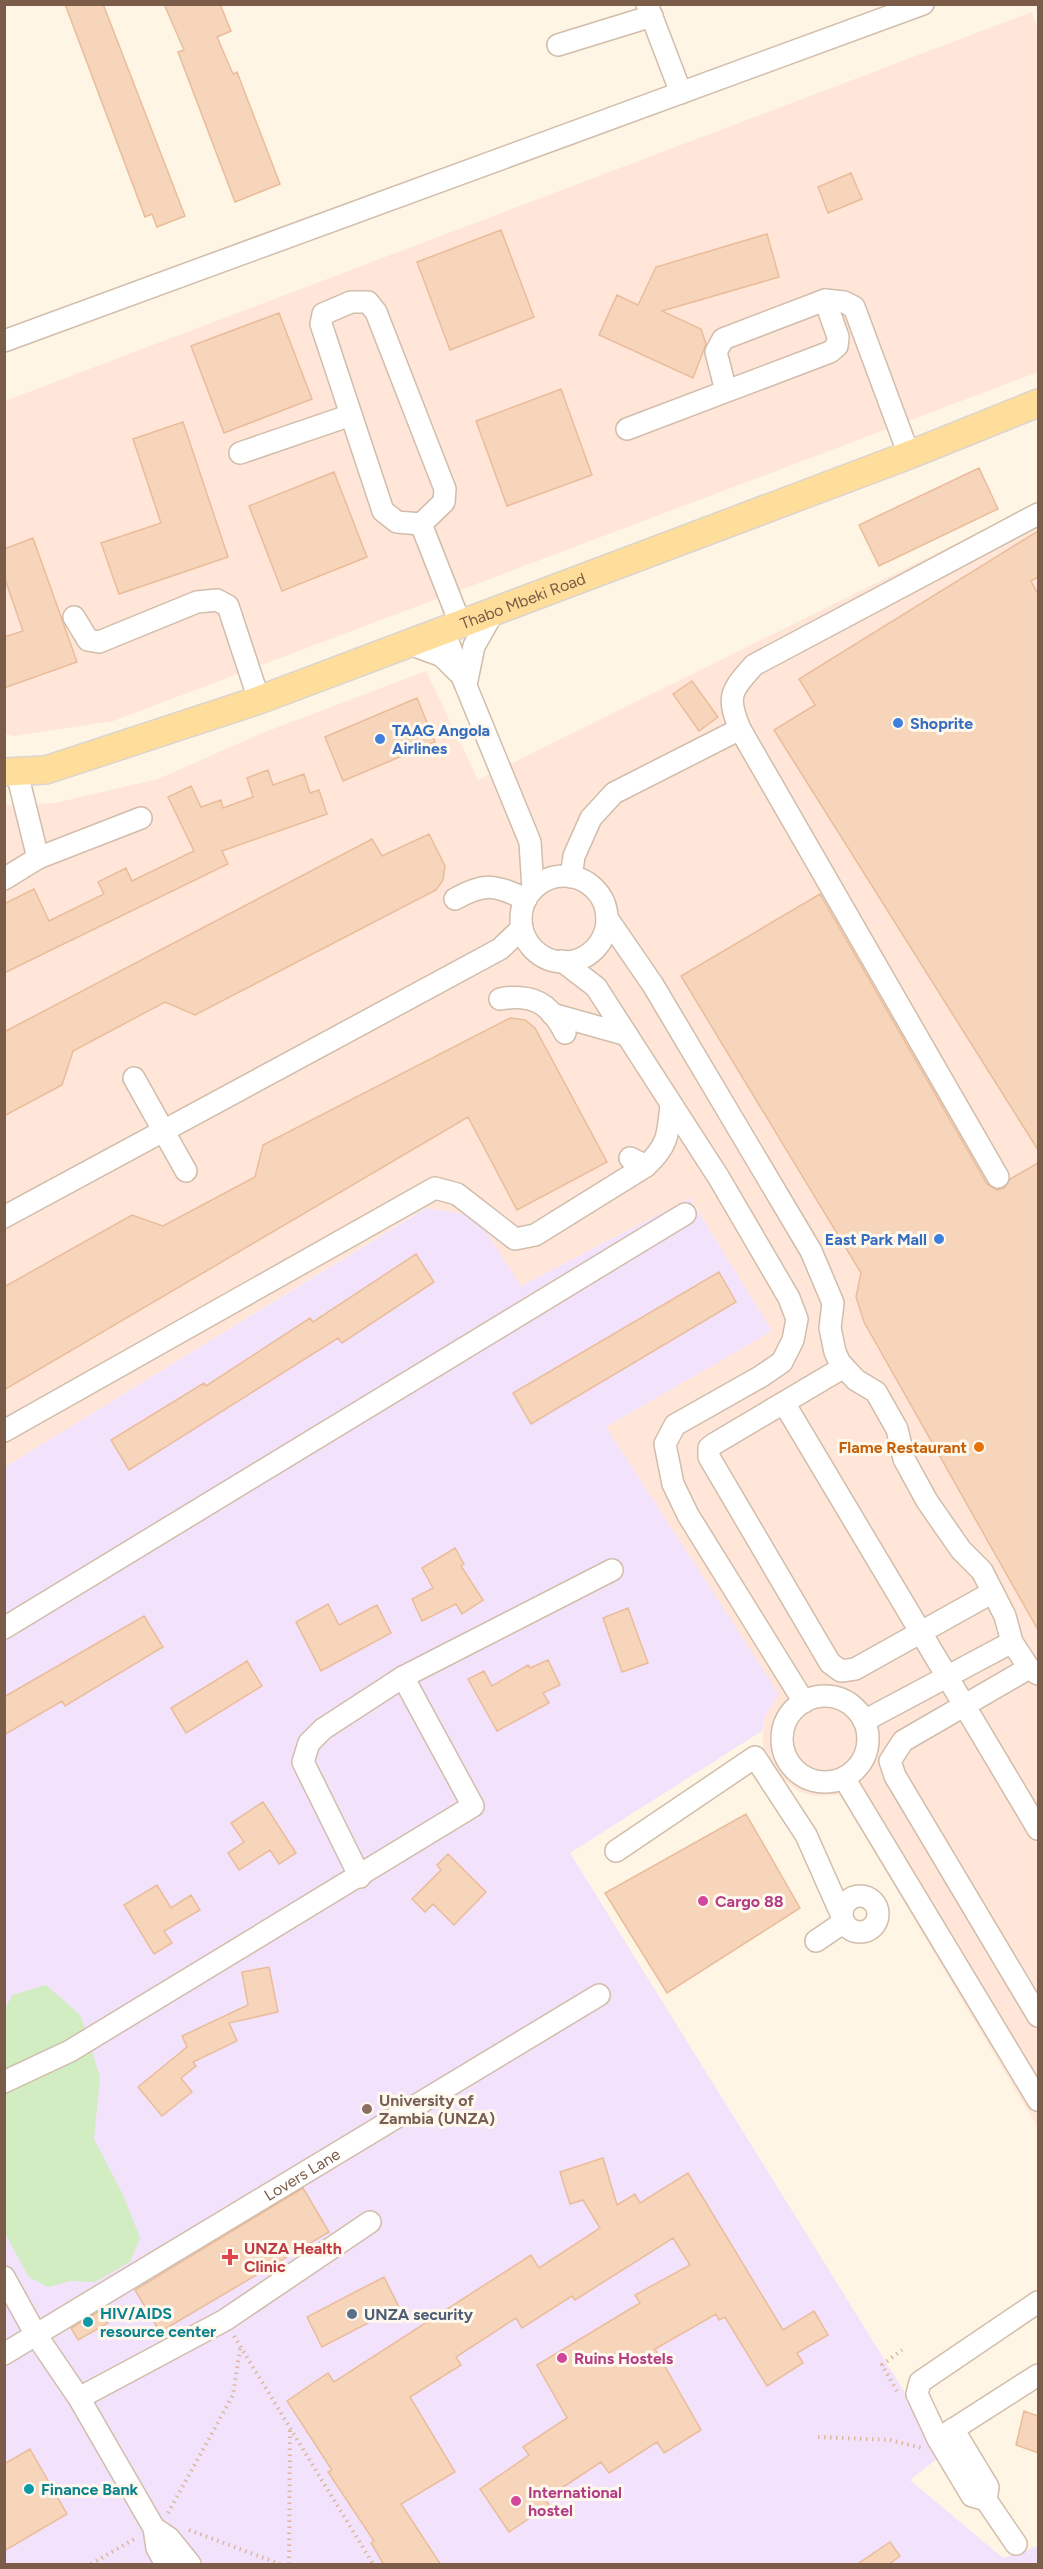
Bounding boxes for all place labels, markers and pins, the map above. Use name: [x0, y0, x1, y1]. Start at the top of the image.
place label: Shoprite: [910, 714, 973, 733]
marker: Shoprite: [891, 716, 905, 730]
place label: TAAG Angola Airlines: [392, 721, 490, 758]
marker: TAAG Angola Airlines: [373, 732, 387, 746]
place label: East Park Mall: [825, 1230, 927, 1249]
marker: East Park Mall: [932, 1232, 946, 1246]
place label: Flame Restaurant: [838, 1438, 967, 1457]
marker: Flame Restaurant: [972, 1440, 986, 1454]
place label: Cargo 88: [715, 1892, 784, 1911]
marker: Cargo 88: [696, 1894, 710, 1908]
place label: University of Zambia (UNZA): [379, 2091, 495, 2128]
marker: University of Zambia (UNZA): [360, 2102, 374, 2116]
place label: UNZA Health Clinic: [244, 2239, 342, 2276]
marker: UNZA Health Clinic: [221, 2248, 239, 2266]
place label: HIV/AIDS resource center: [100, 2304, 216, 2341]
place label: UNZA security: [364, 2305, 474, 2324]
marker: UNZA security: [345, 2307, 359, 2321]
marker: HIV/AIDS resource center: [81, 2315, 95, 2329]
place label: Ruins Hostels: [574, 2349, 674, 2368]
marker: Ruins Hostels: [555, 2351, 569, 2365]
place label: Finance Bank: [41, 2480, 139, 2499]
marker: Finance Bank: [22, 2482, 36, 2496]
place label: International hostel: [528, 2483, 622, 2520]
marker: International hostel: [509, 2494, 523, 2508]

